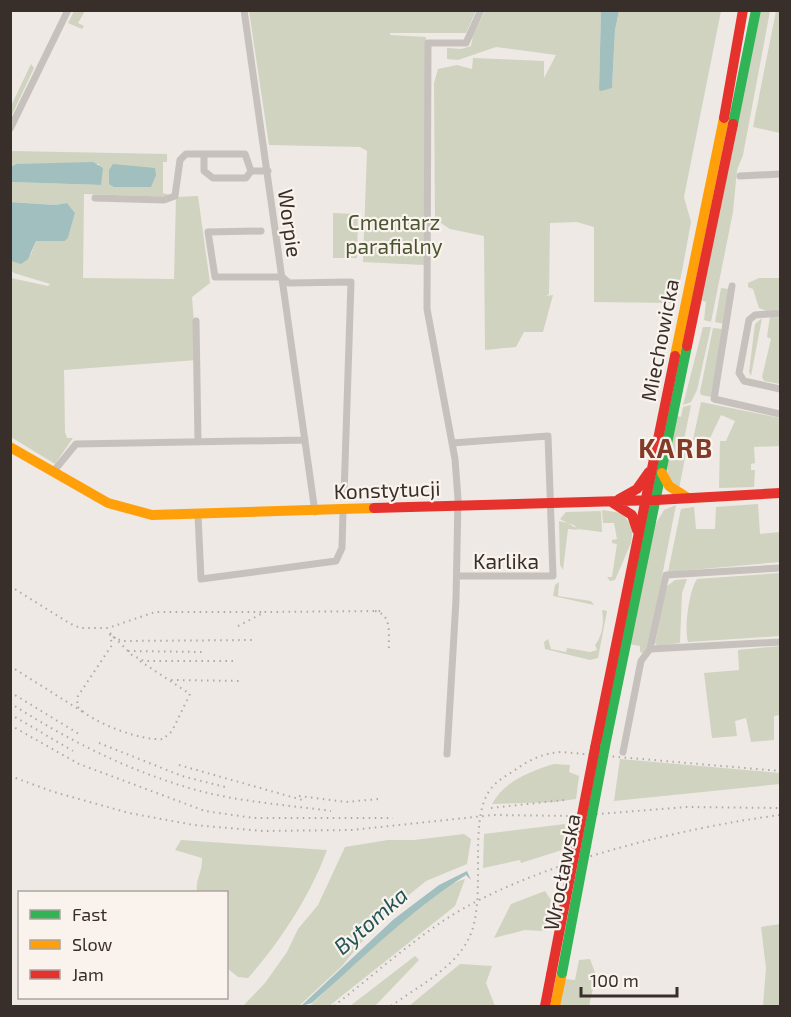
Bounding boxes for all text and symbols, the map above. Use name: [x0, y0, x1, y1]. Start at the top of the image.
street label: Worpie: [274, 187, 308, 259]
park label: Cmentarz parafialny: [345, 209, 443, 258]
street label: Miechowicka: [635, 277, 683, 403]
district label: KARB: [638, 431, 714, 463]
street label: Konstytucji: [333, 475, 441, 504]
street label: Karlika: [473, 548, 539, 573]
street label: Wrocławska: [537, 811, 585, 933]
water label: Bytomka: [328, 881, 413, 960]
legend: [18, 891, 228, 999]
text: Fast: [72, 903, 107, 925]
text: Slow: [72, 933, 113, 955]
scale bar: [581, 960, 677, 998]
text: Jam: [72, 963, 104, 985]
text: 100 m: [590, 969, 639, 991]

